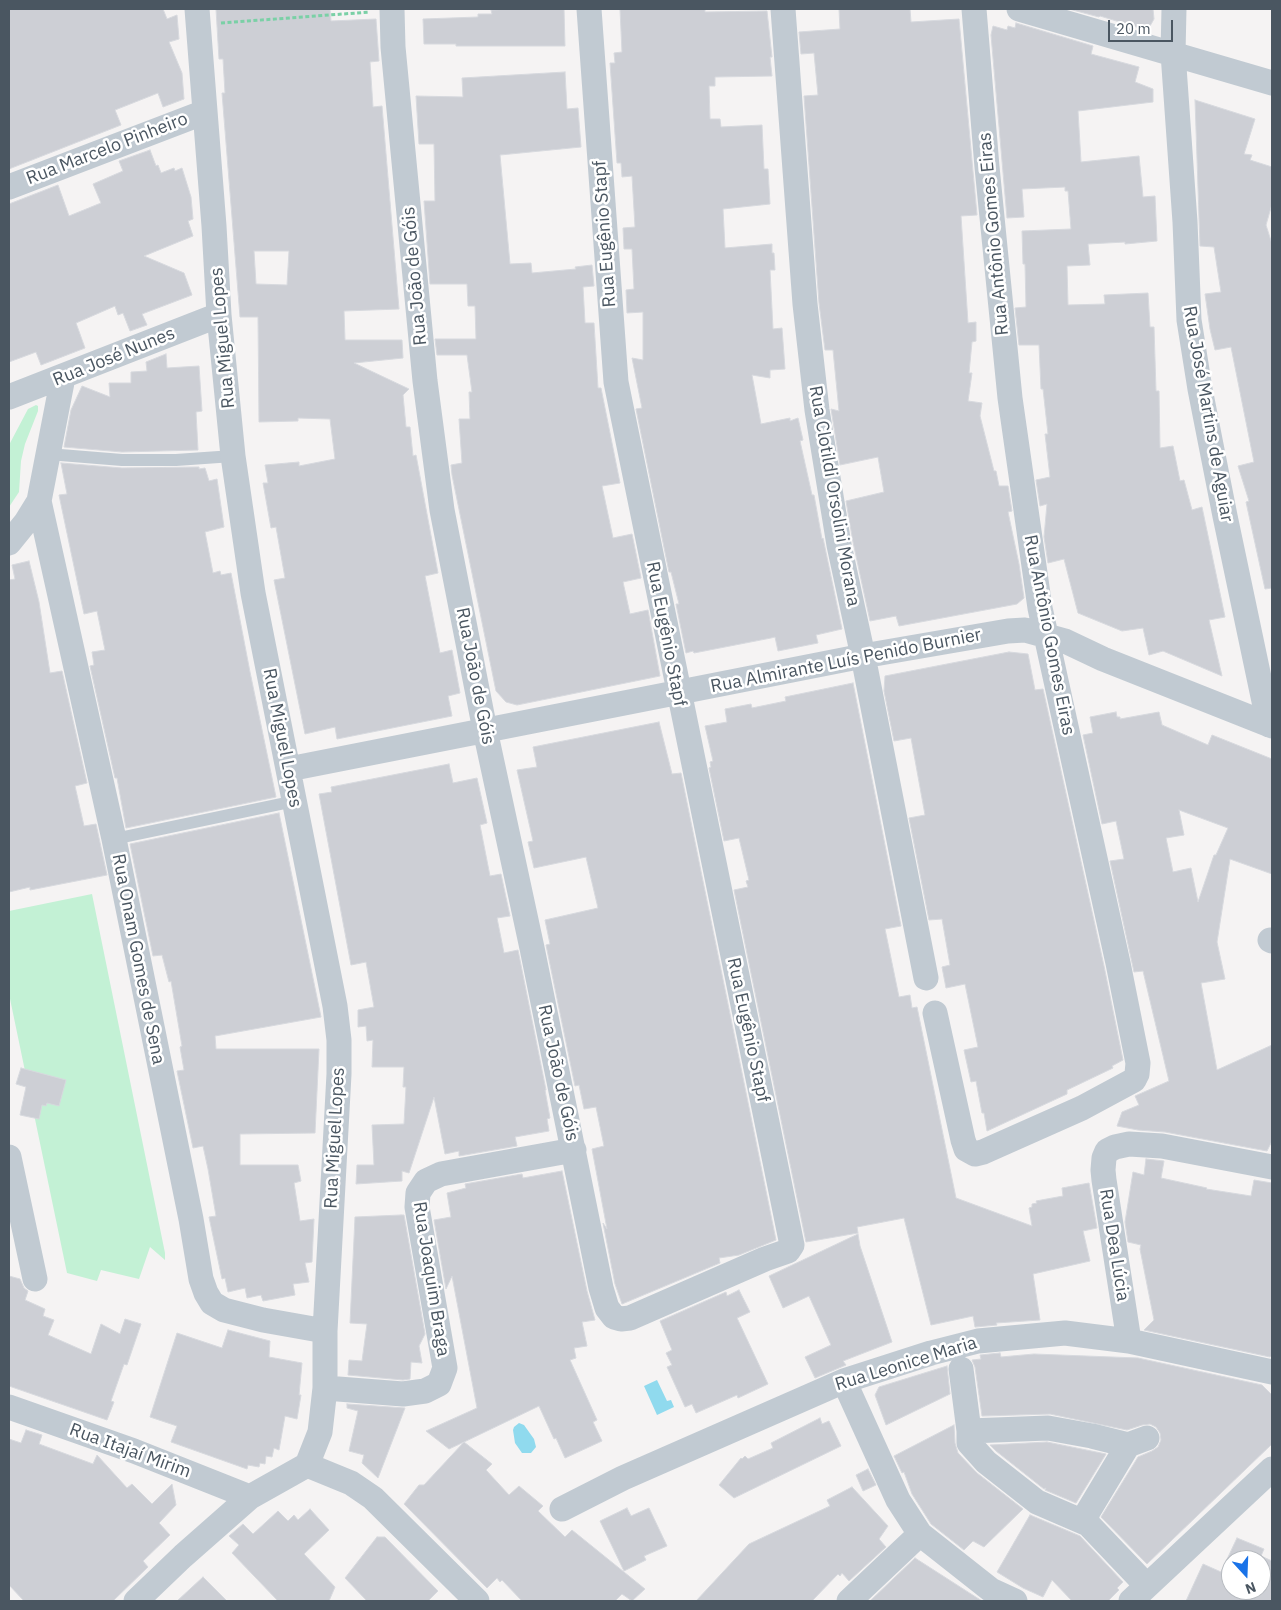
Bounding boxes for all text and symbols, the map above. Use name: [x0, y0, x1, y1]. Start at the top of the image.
scale bar: [1111, 10, 1176, 42]
text: 20 m: [1116, 19, 1151, 38]
street label: Rua Marcelo Pinheiro: [23, 108, 191, 190]
street label: Rua Antônio Gomes Eiras: [974, 132, 1014, 336]
street label: Rua Eugênio Stapf: [589, 160, 621, 308]
street label: Rua João de Góis: [398, 206, 432, 346]
street label: Rua Miguel Lopes: [206, 267, 240, 409]
street label: Rua José Martins de Aguiar: [1178, 304, 1238, 524]
street label: Rua José Nunes: [50, 323, 178, 391]
street label: Rua Clotildi Orsolini Morana: [804, 384, 864, 608]
street label: Rua Antônio Gomes Eiras: [1019, 533, 1079, 737]
street label: Rua Eugênio Stapf: [641, 560, 691, 708]
street label: Rua João de Góis: [451, 606, 499, 746]
street label: Rua Almirante Luís Penido Burnier: [709, 624, 983, 698]
street label: Rua Miguel Lopes: [258, 667, 306, 809]
street label: Rua Onam Gomes de Sena: [107, 852, 169, 1066]
street label: Rua Eugênio Stapf: [722, 956, 774, 1104]
street label: Rua João de Góis: [533, 1003, 583, 1143]
street label: Rua Miguel Lopes: [321, 1067, 349, 1209]
street label: Rua Dea Lúcia: [1094, 1187, 1134, 1303]
street label: Rua Joaquim Braga: [408, 1200, 454, 1358]
street label: Rua Leonice Maria: [832, 1332, 980, 1396]
street label: Rua Itajaí Mirim: [66, 1419, 194, 1483]
north arrow: [1221, 1550, 1271, 1600]
text: N: [1243, 1578, 1259, 1598]

